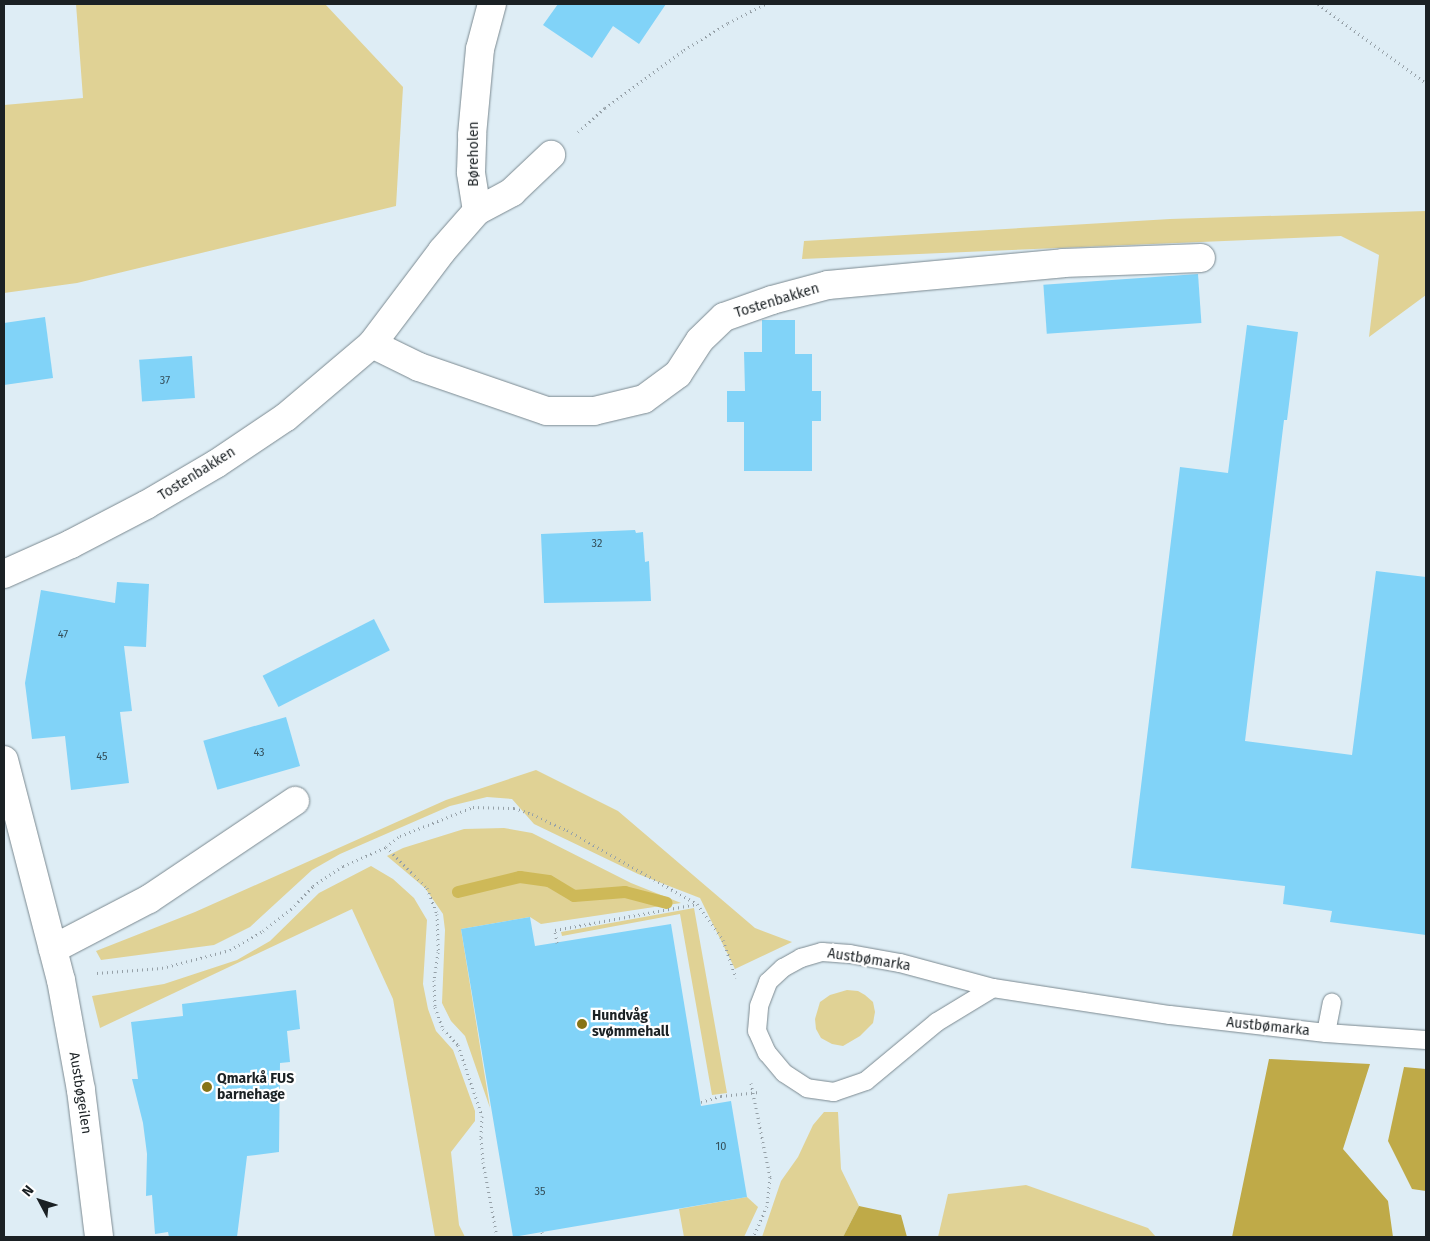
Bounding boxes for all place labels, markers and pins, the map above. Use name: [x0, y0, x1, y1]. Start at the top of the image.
place label: Hundvåg svømmehall: [592, 1008, 669, 1040]
marker: Hundvåg svømmehall: [576, 1018, 588, 1030]
place label: Qmarkå FUS barnehage: [217, 1071, 294, 1104]
marker: Qmarkå FUS barnehage: [201, 1081, 213, 1093]

